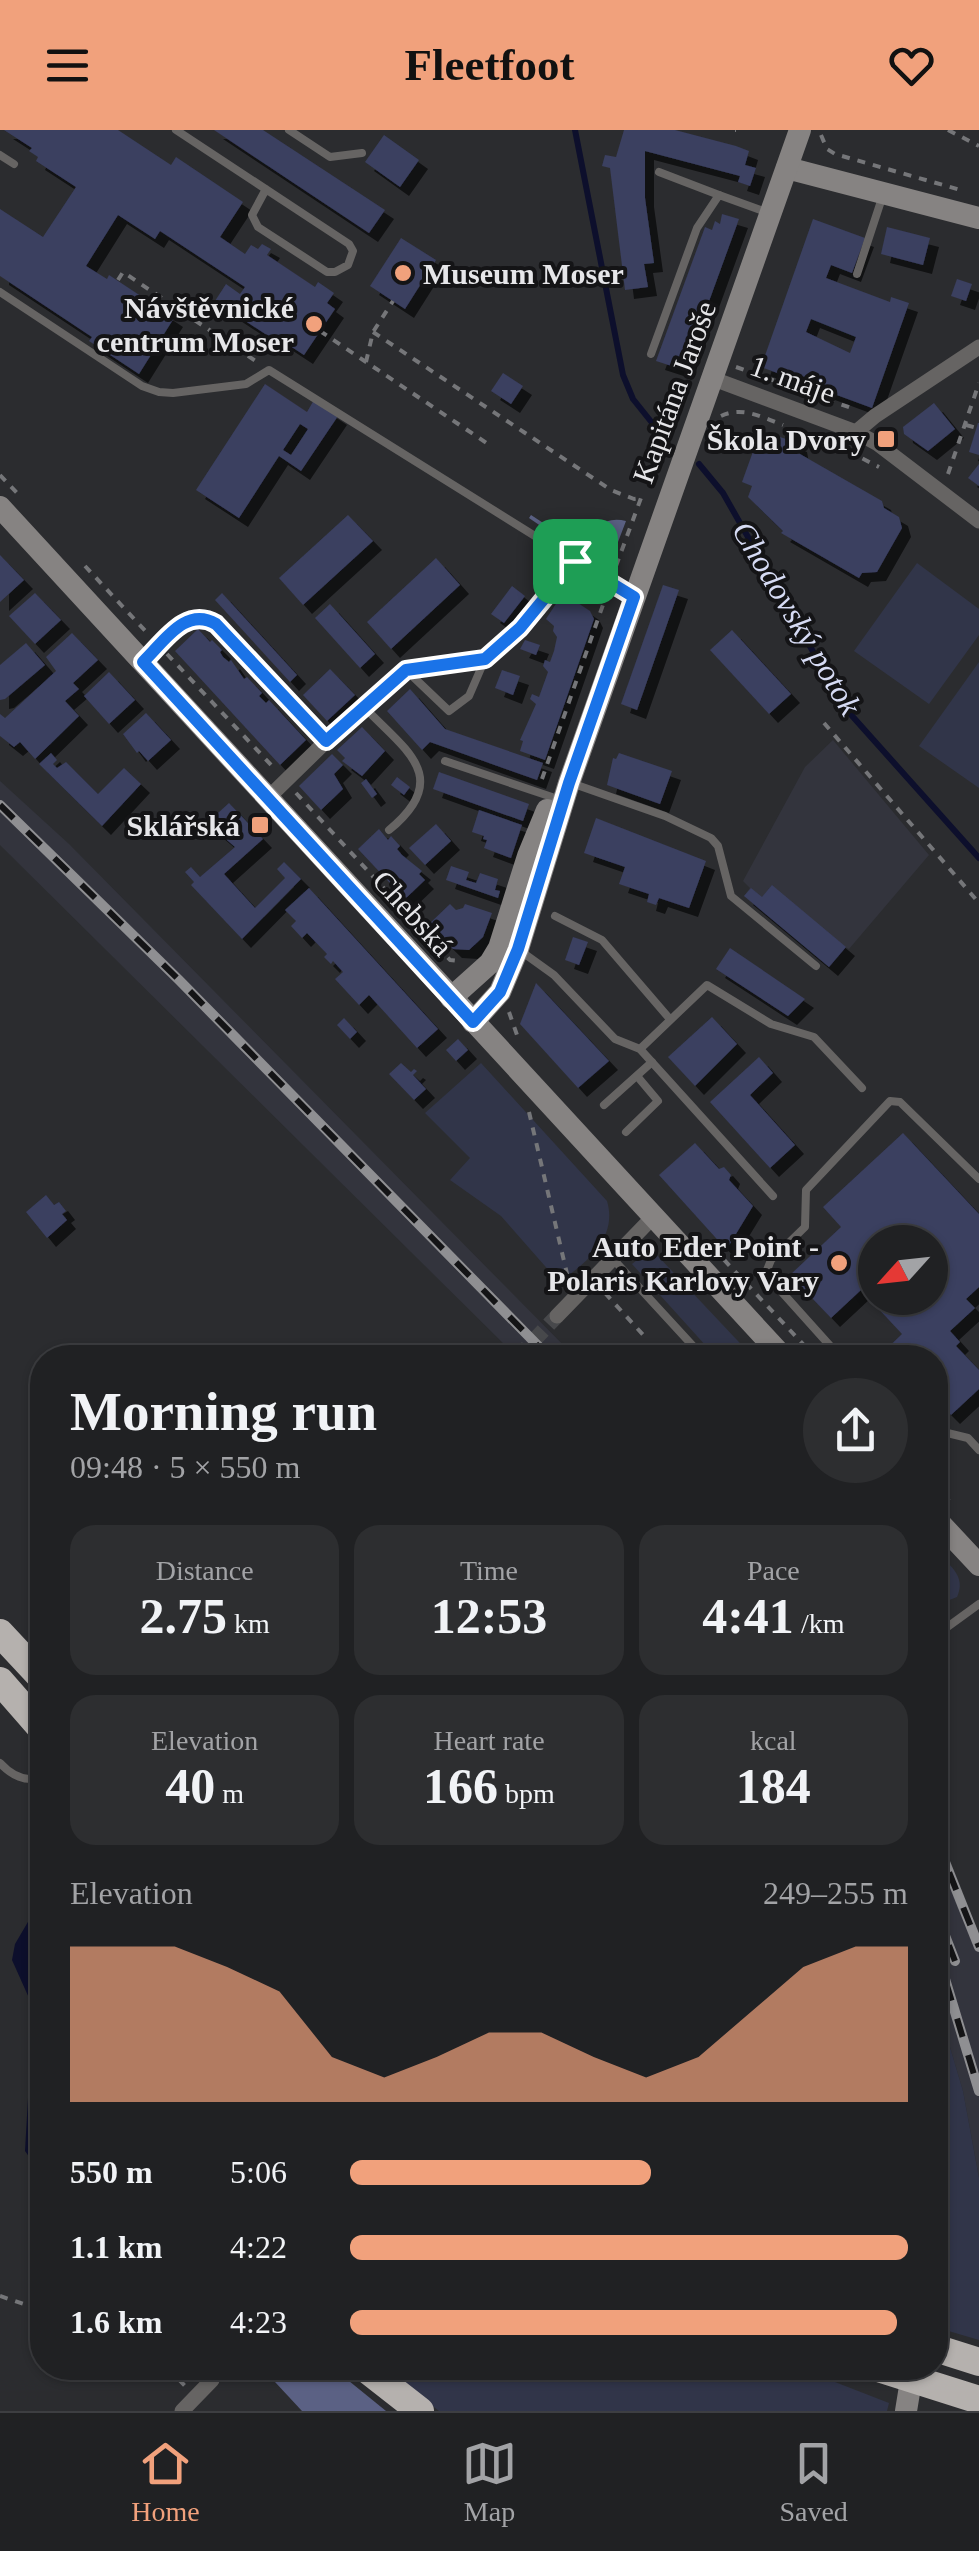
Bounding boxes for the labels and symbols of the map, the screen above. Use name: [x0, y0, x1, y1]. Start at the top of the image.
place label: Museum Moser: [423, 257, 624, 290]
marker: Museum Moser: [392, 262, 414, 284]
place label: Návštěvnické centrum Moser: [97, 291, 294, 358]
street label: Kapitána Jaroše: [626, 297, 722, 487]
marker: Návštěvnické centrum Moser: [303, 313, 325, 335]
street label: 1. máje: [746, 348, 840, 410]
place label: Škola Dvory: [707, 423, 866, 456]
marker: Škola Dvory: [875, 428, 897, 450]
water label: Chodovský potok: [725, 515, 869, 722]
pin: [533, 519, 618, 604]
place label: Sklářská: [127, 809, 240, 842]
marker: Sklářská: [249, 814, 271, 836]
street label: Chebská: [366, 864, 460, 962]
north arrow: [858, 1225, 948, 1315]
place label: Auto Eder Point - Polaris Karlovy Vary: [547, 1230, 819, 1297]
marker: Auto Eder Point - Polaris Karlovy Vary: [828, 1252, 850, 1274]

